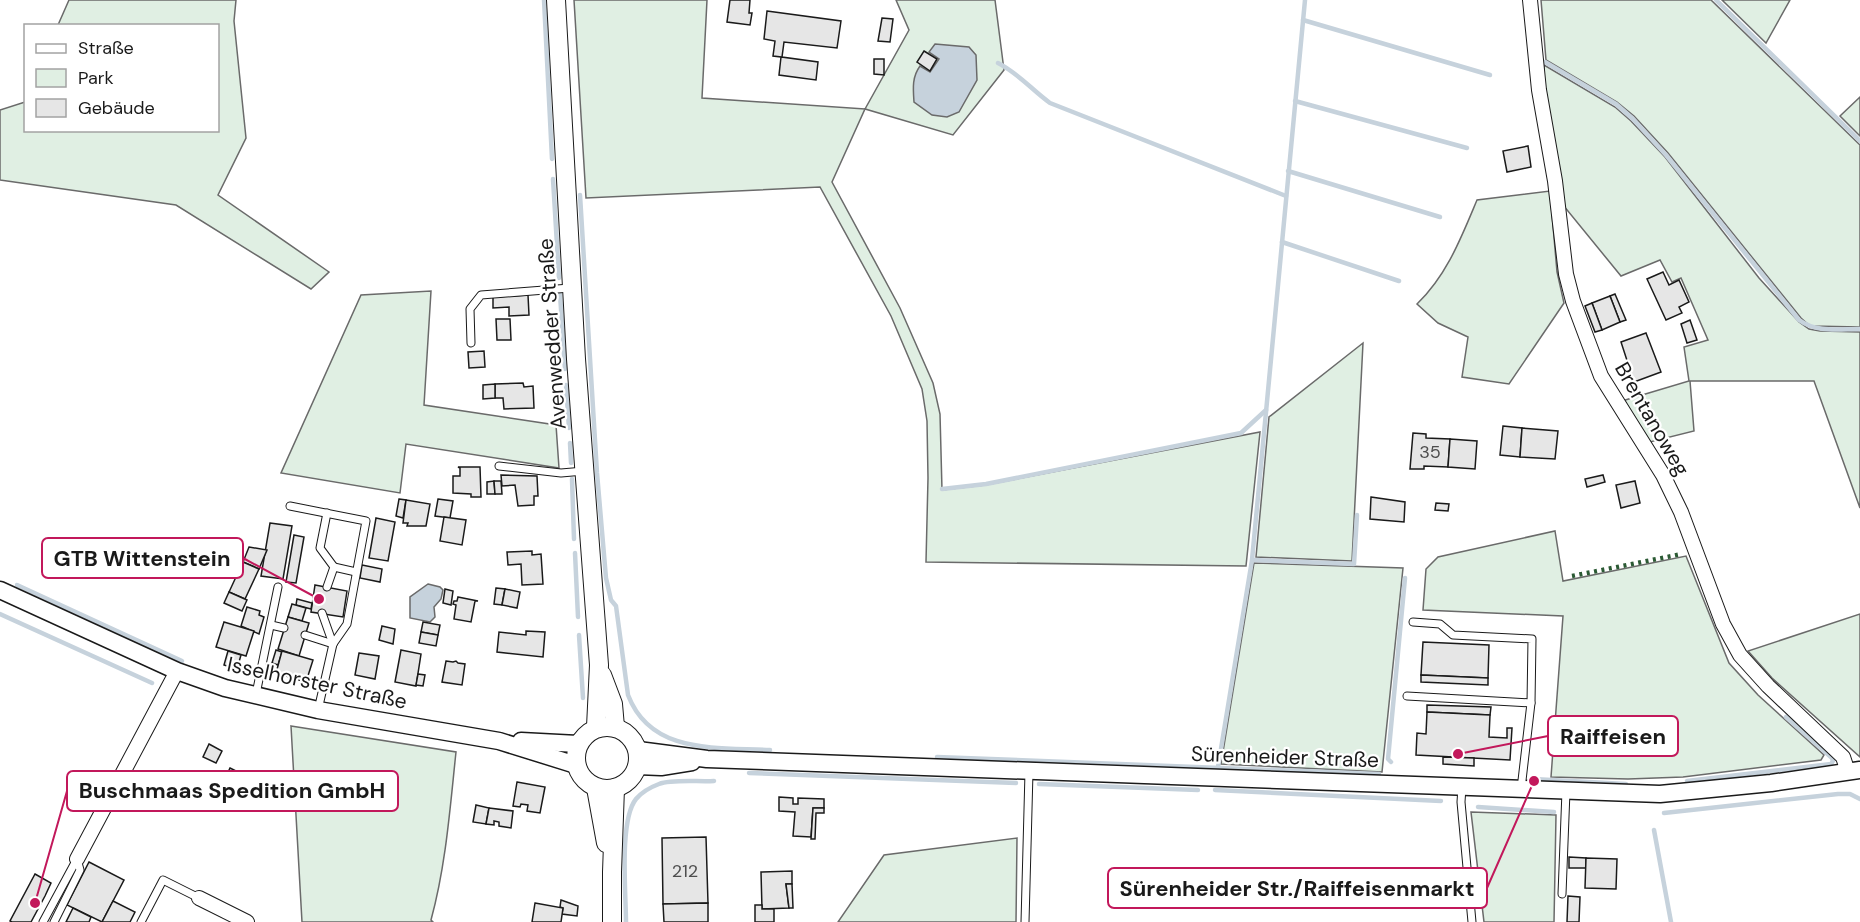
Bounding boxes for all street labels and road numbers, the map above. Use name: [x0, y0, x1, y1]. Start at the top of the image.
street label: Avenwedder Straße: [531, 237, 573, 431]
street label: Brentanoweg: [1608, 357, 1696, 481]
street label: Isselhorster Straße: [224, 650, 410, 716]
street label: Sürenheider Straße: [1190, 740, 1380, 774]

